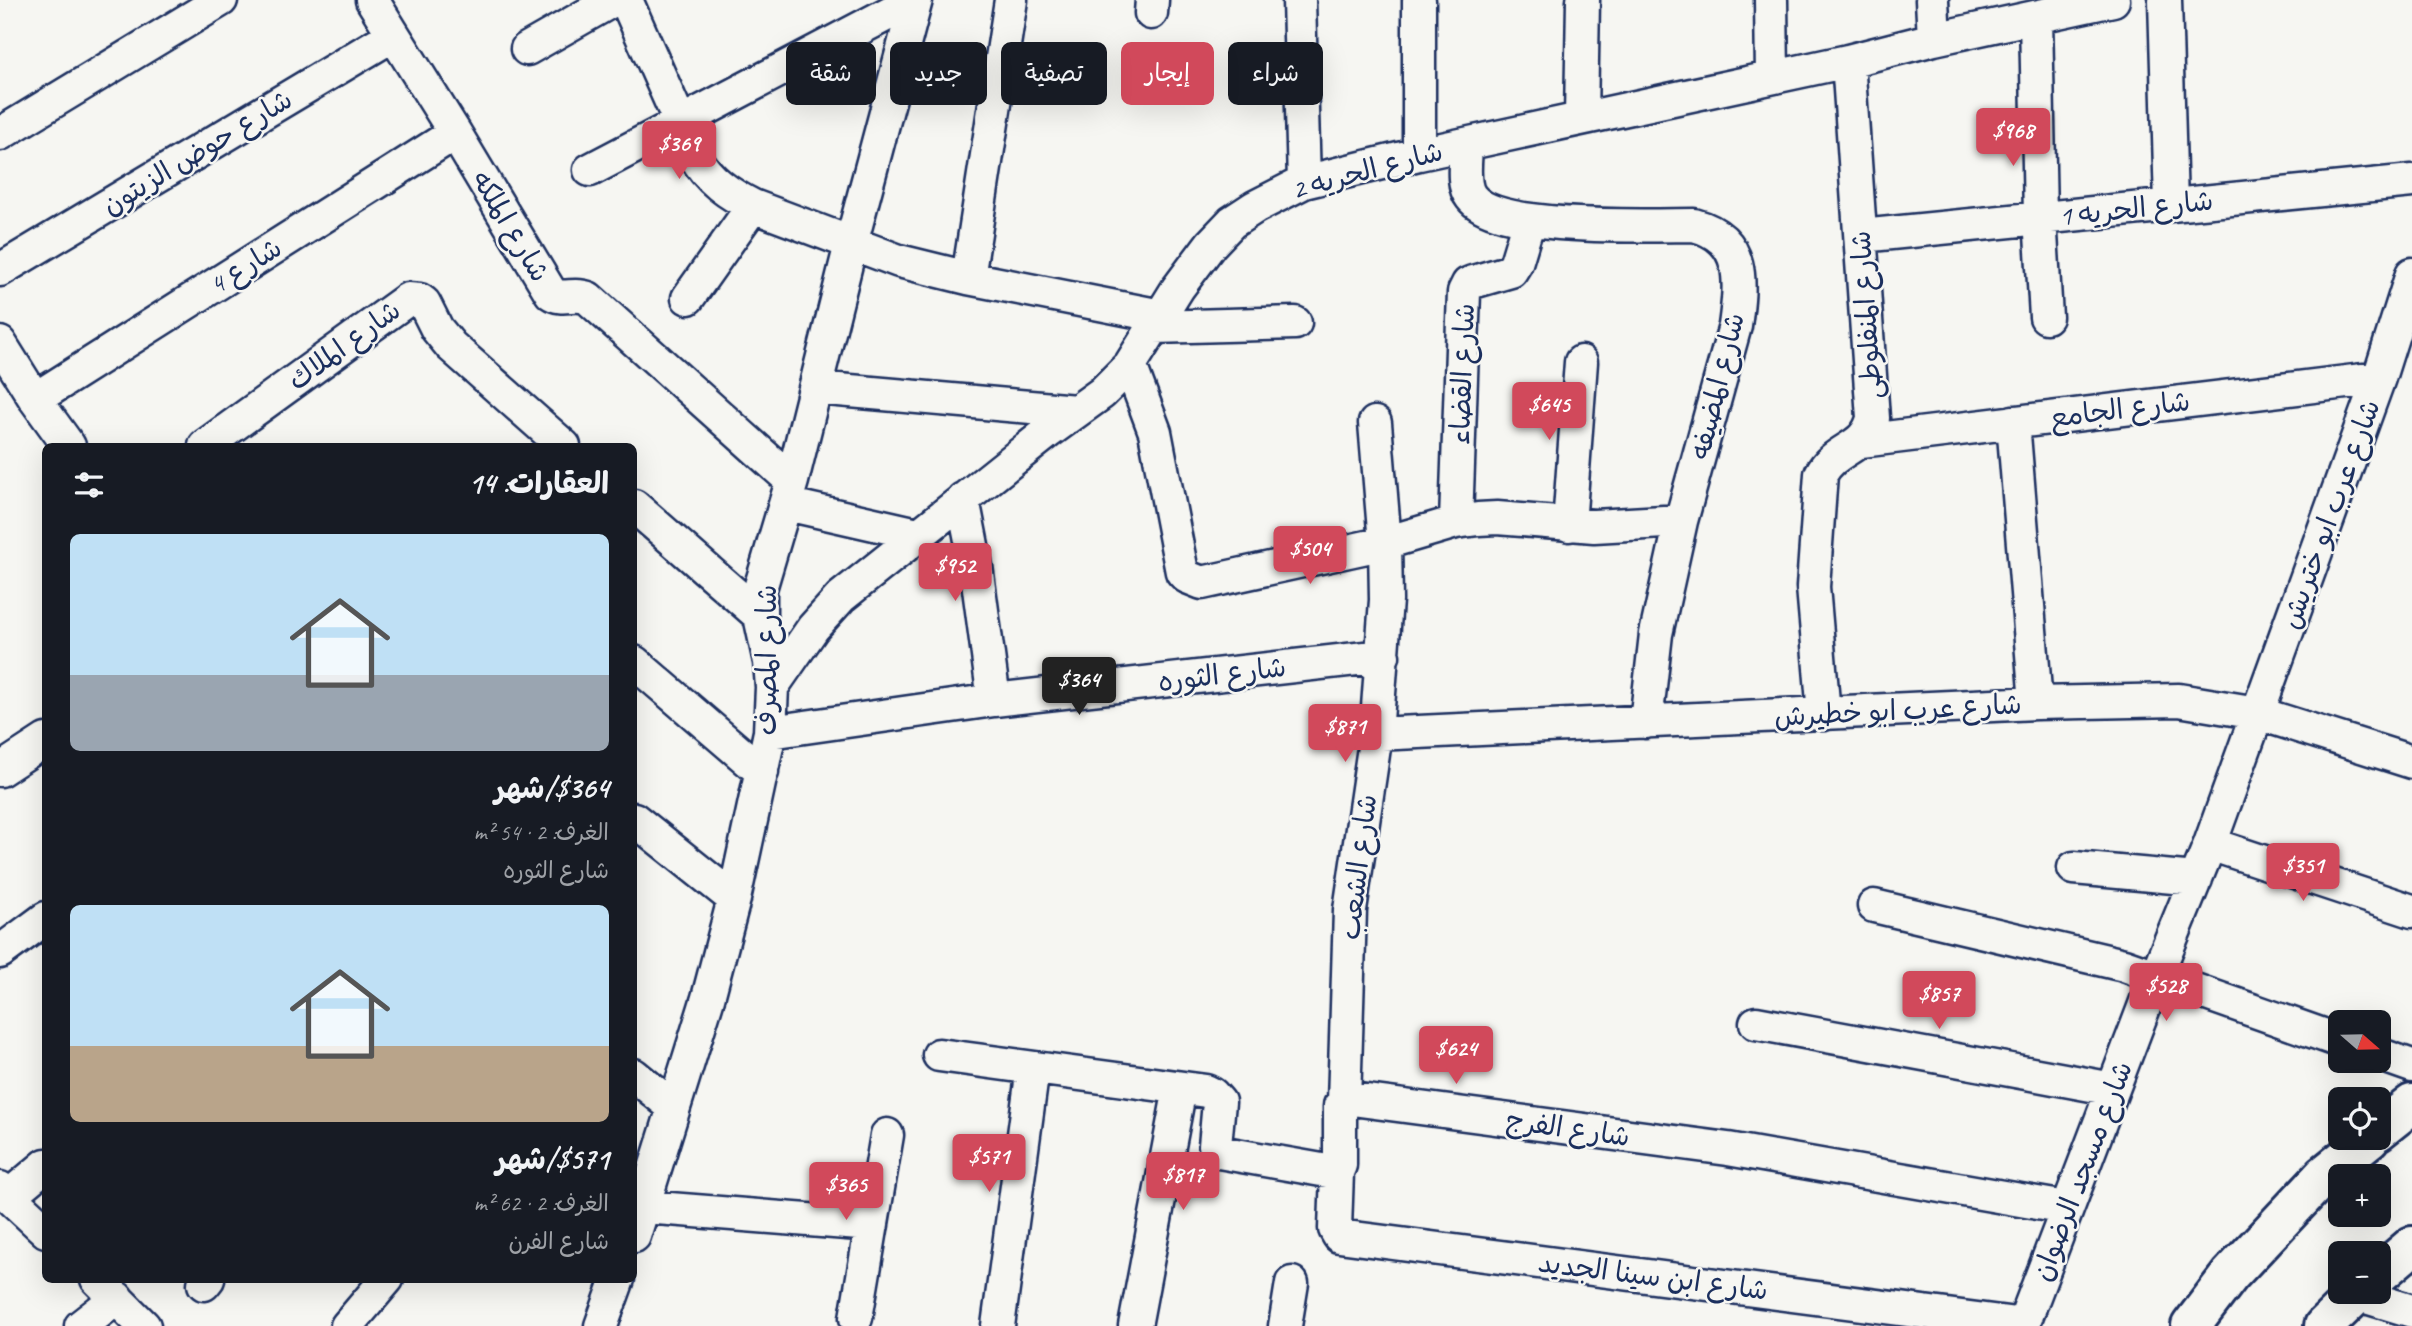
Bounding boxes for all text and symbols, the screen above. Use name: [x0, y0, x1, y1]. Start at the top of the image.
chip: شقة: [786, 42, 876, 105]
chip: جديد: [890, 42, 987, 105]
chip: تصفية: [1001, 42, 1107, 105]
chip: إيجار: [1121, 42, 1214, 105]
chip: شراء: [1228, 42, 1323, 105]
street label: شارع حوض الزيتون: [96, 81, 300, 224]
pin: $968: [1972, 108, 2054, 168]
text: $968: [1992, 116, 2034, 145]
pin: $369: [638, 122, 720, 181]
text: $369: [658, 129, 700, 158]
street label: شارع الحريه 2: [1288, 133, 1447, 209]
street label: شارع الملكه: [462, 164, 558, 289]
street label: شارع الحريه 1: [2057, 182, 2215, 235]
street label: شارع المنفلوطى: [1843, 229, 1891, 400]
street label: شارع 4: [202, 230, 289, 304]
street label: شارع الملاك: [281, 292, 409, 399]
street label: شارع القضاء: [1442, 303, 1484, 445]
street label: شارع المضيفه: [1682, 309, 1754, 463]
pin: $645: [1508, 382, 1590, 442]
street label: شارع الجامع: [2048, 383, 2192, 437]
text: $645: [1528, 390, 1570, 419]
street label: شارع عرب ابو ختريش: [2272, 395, 2390, 634]
text: العقارات: 14: [468, 464, 609, 502]
icon: filters: [70, 466, 108, 504]
pin: $504: [1269, 526, 1351, 586]
text: $504: [1289, 534, 1331, 563]
pin: $952: [914, 544, 996, 603]
text: $952: [935, 551, 975, 580]
icon: home: [277, 580, 403, 706]
street label: شارع المصرف: [749, 585, 786, 735]
street label: شارع الثوره: [1156, 649, 1288, 701]
pin: $364: [1038, 658, 1120, 717]
text: $364: [1058, 665, 1100, 694]
street label: شارع عرب ابو خطيرش: [1773, 686, 2023, 736]
pin: $871: [1304, 704, 1386, 764]
text: $871: [1324, 712, 1366, 741]
text: $364/شهر: [495, 769, 609, 807]
street label: شارع الشعب: [1332, 792, 1386, 942]
text: الغرف: 2 · 54 m²: [474, 818, 609, 847]
pin: $351: [2262, 844, 2344, 903]
text: $351: [2282, 851, 2324, 880]
text: شارع الثوره: [503, 856, 609, 885]
icon: home: [277, 951, 403, 1077]
pin: $528: [2125, 964, 2207, 1023]
text: $528: [2145, 971, 2187, 1000]
pin: $857: [1898, 972, 1980, 1031]
text: $857: [1919, 979, 1959, 1008]
north arrow: [2328, 1010, 2390, 1073]
map controls: [2328, 1010, 2391, 1304]
pin: $624: [1415, 1026, 1497, 1086]
text: $624: [1435, 1034, 1477, 1063]
street label: شارع مسجد الرضوان: [2024, 1056, 2142, 1287]
button: locate: [2328, 1087, 2391, 1150]
street label: شارع الفرج: [1504, 1102, 1632, 1156]
pin: $571: [948, 1134, 1030, 1194]
text: $571/شهر: [496, 1140, 609, 1178]
text: $571: [969, 1142, 1009, 1171]
pin: $817: [1142, 1152, 1224, 1212]
text: $817: [1162, 1160, 1204, 1189]
pin: $365: [805, 1162, 887, 1222]
button: +: [2328, 1164, 2391, 1227]
text: $365: [825, 1170, 867, 1199]
text: الغرف: 2 · 62 m²: [474, 1189, 609, 1218]
text: شارع الفرن: [508, 1227, 609, 1256]
button: −: [2328, 1241, 2391, 1304]
street label: شارع ابن سينا الجديد: [1536, 1245, 1770, 1309]

